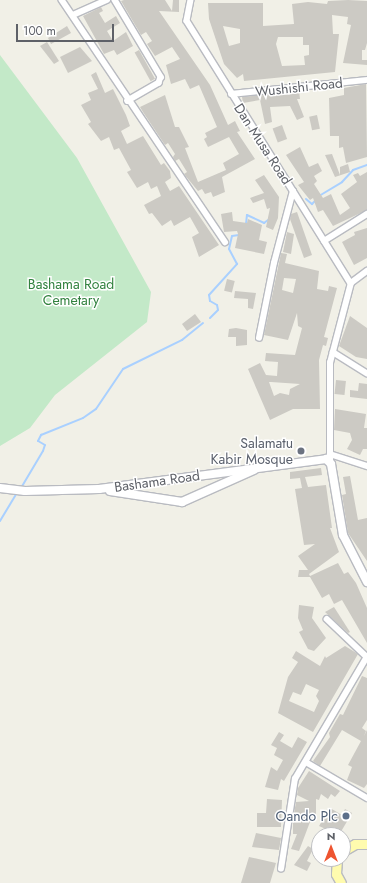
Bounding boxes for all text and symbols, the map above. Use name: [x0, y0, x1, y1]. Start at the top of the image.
scale bar: [18, 16, 116, 42]
text: 100 m: [23, 22, 56, 40]
street label: Wushishi Road: [254, 74, 344, 100]
street label: Dan Musa Road: [231, 100, 295, 188]
park label: Bashama Road Cemetary: [28, 276, 114, 308]
place label: Salamatu Kabir Mosque: [211, 435, 293, 468]
marker: Salamatu Kabir Mosque: [296, 446, 306, 456]
street label: Bashama Road: [113, 467, 201, 495]
place label: Oando Plc: [275, 808, 338, 824]
marker: Oando Plc: [341, 811, 351, 821]
north arrow: [311, 827, 351, 867]
text: N: [327, 828, 335, 844]

